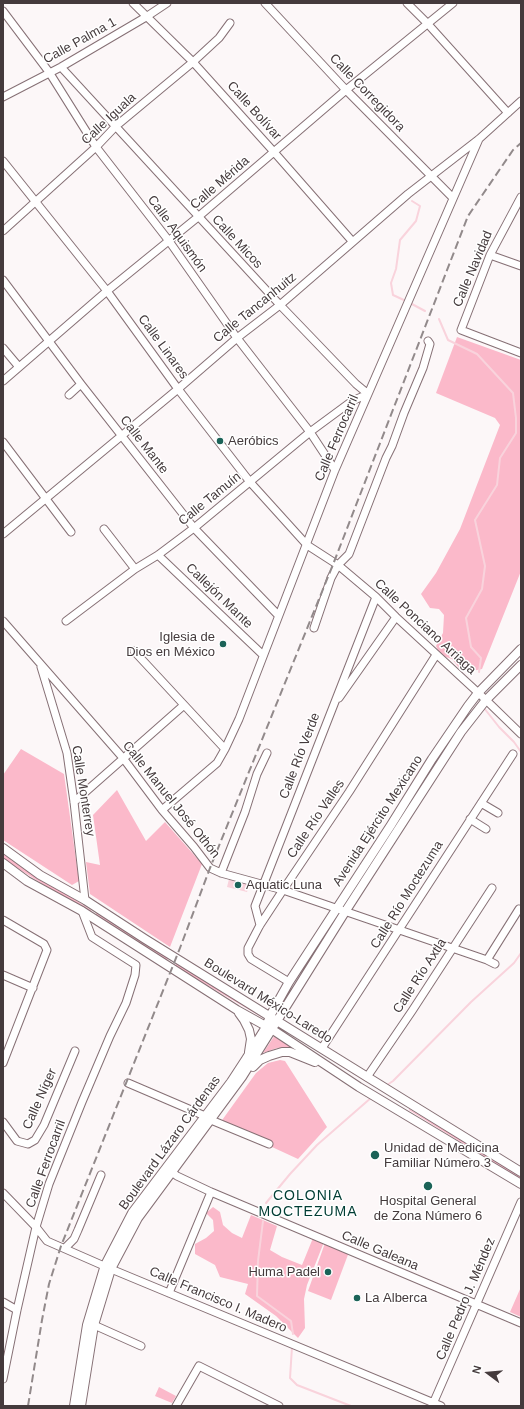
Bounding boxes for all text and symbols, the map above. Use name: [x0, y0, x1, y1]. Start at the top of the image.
street label: Calle Palma 1: [41, 15, 119, 67]
street label: Calle Corregidora: [326, 51, 408, 135]
street label: Calle Bolívar: [224, 78, 284, 144]
street label: Calle Iguala: [79, 90, 139, 148]
street label: Calle Mérida: [187, 153, 253, 213]
street label: Calle Aquismón: [144, 193, 210, 275]
street label: Calle Micos: [208, 212, 266, 272]
street label: Calle Navidad: [450, 229, 496, 309]
street label: Calle Tancanhuitz: [210, 270, 300, 346]
street label: Calle Linares: [134, 312, 192, 382]
street label: Calle Ferrocarril: [312, 392, 362, 484]
street label: Calle Mante: [117, 413, 171, 477]
place label: Aeróbics: [228, 433, 279, 449]
marker: Aeróbics: [215, 436, 225, 446]
street label: Calle Tamuín: [176, 469, 244, 529]
street label: Callejón Mante: [182, 560, 256, 632]
street label: Calle Ponciano Arriaga: [371, 576, 479, 678]
place label: Iglesia de Dios en México: [126, 629, 215, 660]
marker: Iglesia de Dios en México: [218, 639, 228, 649]
street label: Calle Río Verde: [276, 711, 324, 801]
street label: Calle Manuel José Othón: [119, 738, 223, 862]
street label: Calle Monterrey: [68, 744, 98, 838]
street label: Avenida Ejército Mexicano: [330, 753, 426, 889]
street label: Calle Río Valles: [284, 777, 348, 861]
street label: Calle Río Moctezuma: [367, 838, 447, 952]
place label: Aquatic Luna: [246, 877, 322, 893]
marker: Aquatic Luna: [233, 880, 243, 890]
street label: Calle Río Axtla: [390, 936, 450, 1016]
street label: Boulevard México-Laredo: [201, 955, 335, 1047]
street label: Calle Níger: [20, 1066, 60, 1132]
street label: Boulevard Lázaro Cárdenas: [116, 1073, 224, 1213]
street label: Calle Ferrocarril: [23, 1118, 69, 1210]
place label: Unidad de Medicina Familiar Número 3: [384, 1140, 499, 1171]
marker: Unidad de Medicina Familiar Número 3: [369, 1149, 381, 1161]
marker: Hospital General de Zona Número 6: [422, 1180, 434, 1192]
district label: COLONIA MOCTEZUMA: [258, 1188, 358, 1220]
place label: Hospital General de Zona Número 6: [374, 1193, 482, 1224]
street label: Calle Galeana: [339, 1228, 421, 1274]
street label: Calle Pedro J. Méndez: [433, 1235, 499, 1363]
street label: Calle Francisco I. Madero: [147, 1264, 289, 1336]
place label: Huma Padel: [248, 1264, 320, 1280]
marker: Huma Padel: [323, 1267, 333, 1277]
place label: La Alberca: [365, 1290, 427, 1306]
marker: La Alberca: [352, 1293, 362, 1303]
north arrow: [468, 1353, 508, 1393]
text: N: [470, 1364, 483, 1375]

